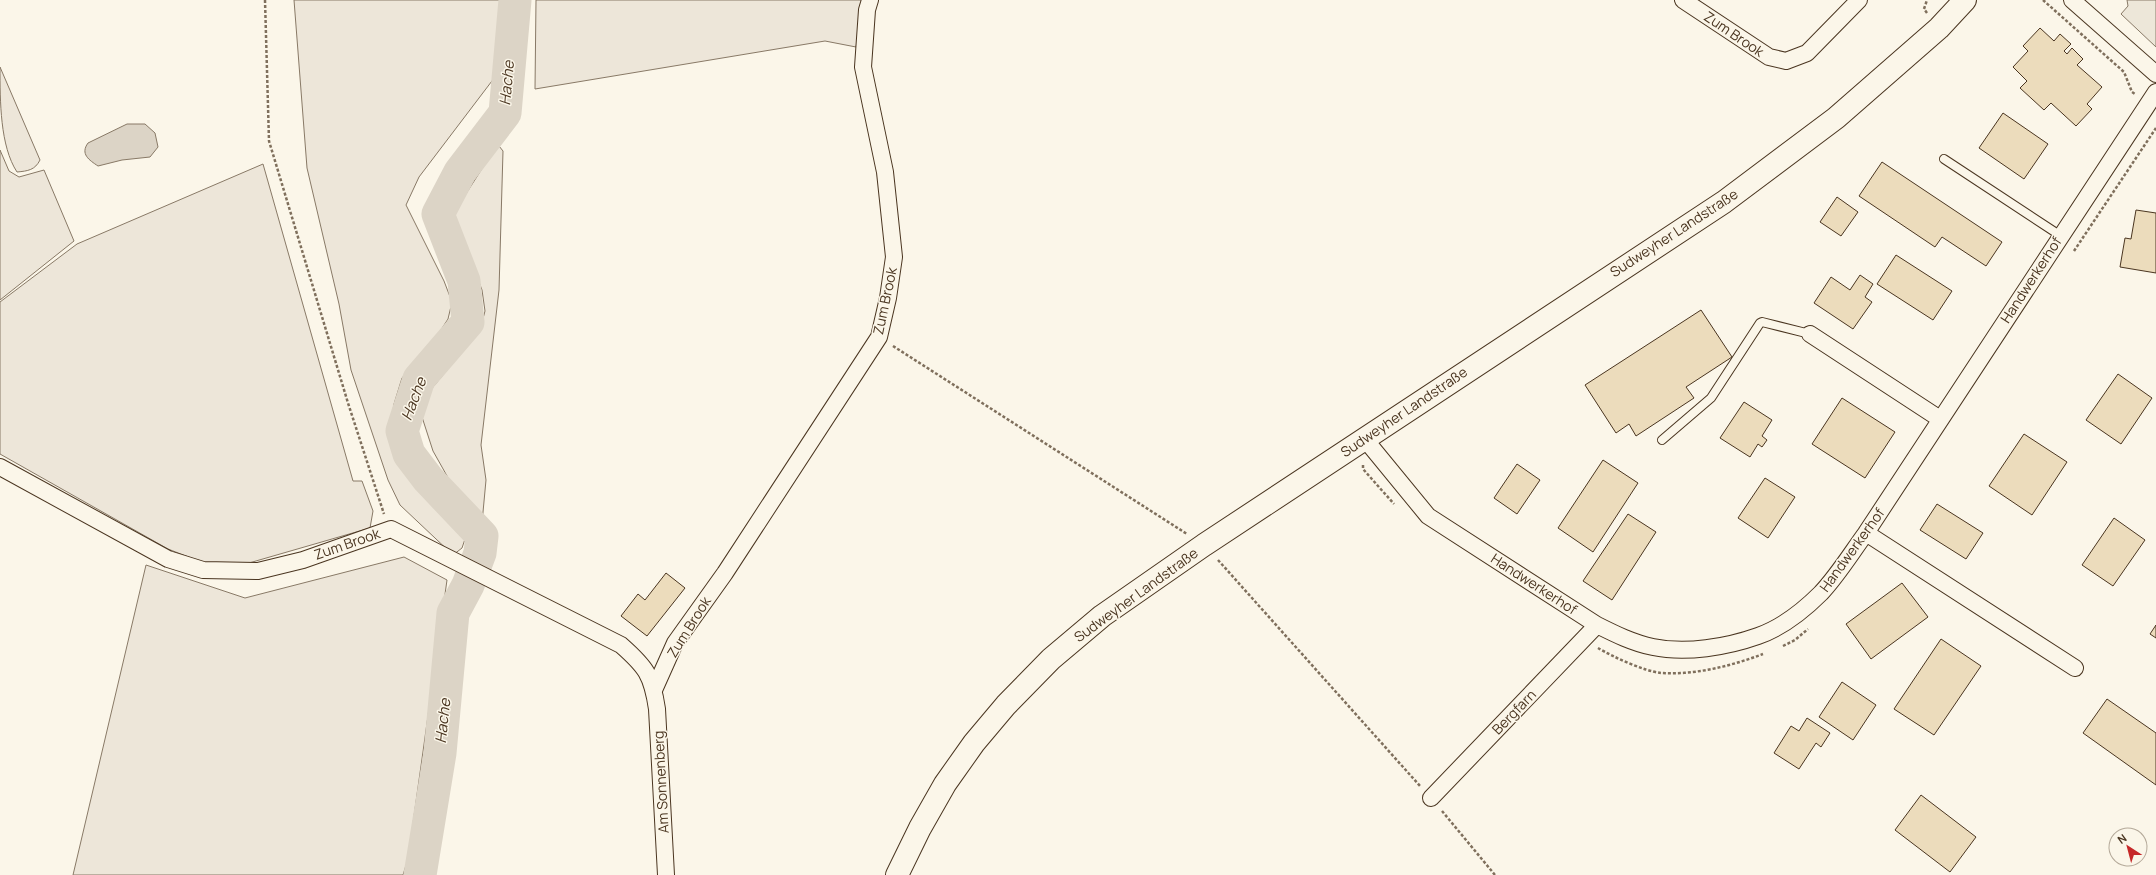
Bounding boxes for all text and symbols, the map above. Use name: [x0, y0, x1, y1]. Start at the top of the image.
street label: Zum Brook: [1701, 7, 1769, 61]
water label: Hache: [494, 59, 519, 106]
street label: Sudweyher Landstraße: [1606, 184, 1741, 281]
street label: Handwerkerhof: [1996, 233, 2066, 327]
street label: Zum Brook: [868, 264, 901, 336]
street label: Sudweyher Landstraße: [1337, 362, 1471, 461]
water label: Hache: [396, 373, 432, 423]
street label: Handwerkerhof: [1815, 504, 1888, 595]
street label: Zum Brook: [311, 523, 383, 564]
street label: Sudweyher Landstraße: [1070, 543, 1202, 646]
street label: Handwerkerhof: [1487, 549, 1581, 619]
street label: Zum Brook: [662, 592, 715, 661]
street label: Bergfarn: [1487, 685, 1540, 738]
water label: Hache: [430, 696, 455, 744]
street label: Am Sonnenberg: [648, 730, 673, 834]
north arrow: [2108, 827, 2148, 867]
text: N: [2114, 830, 2130, 847]

